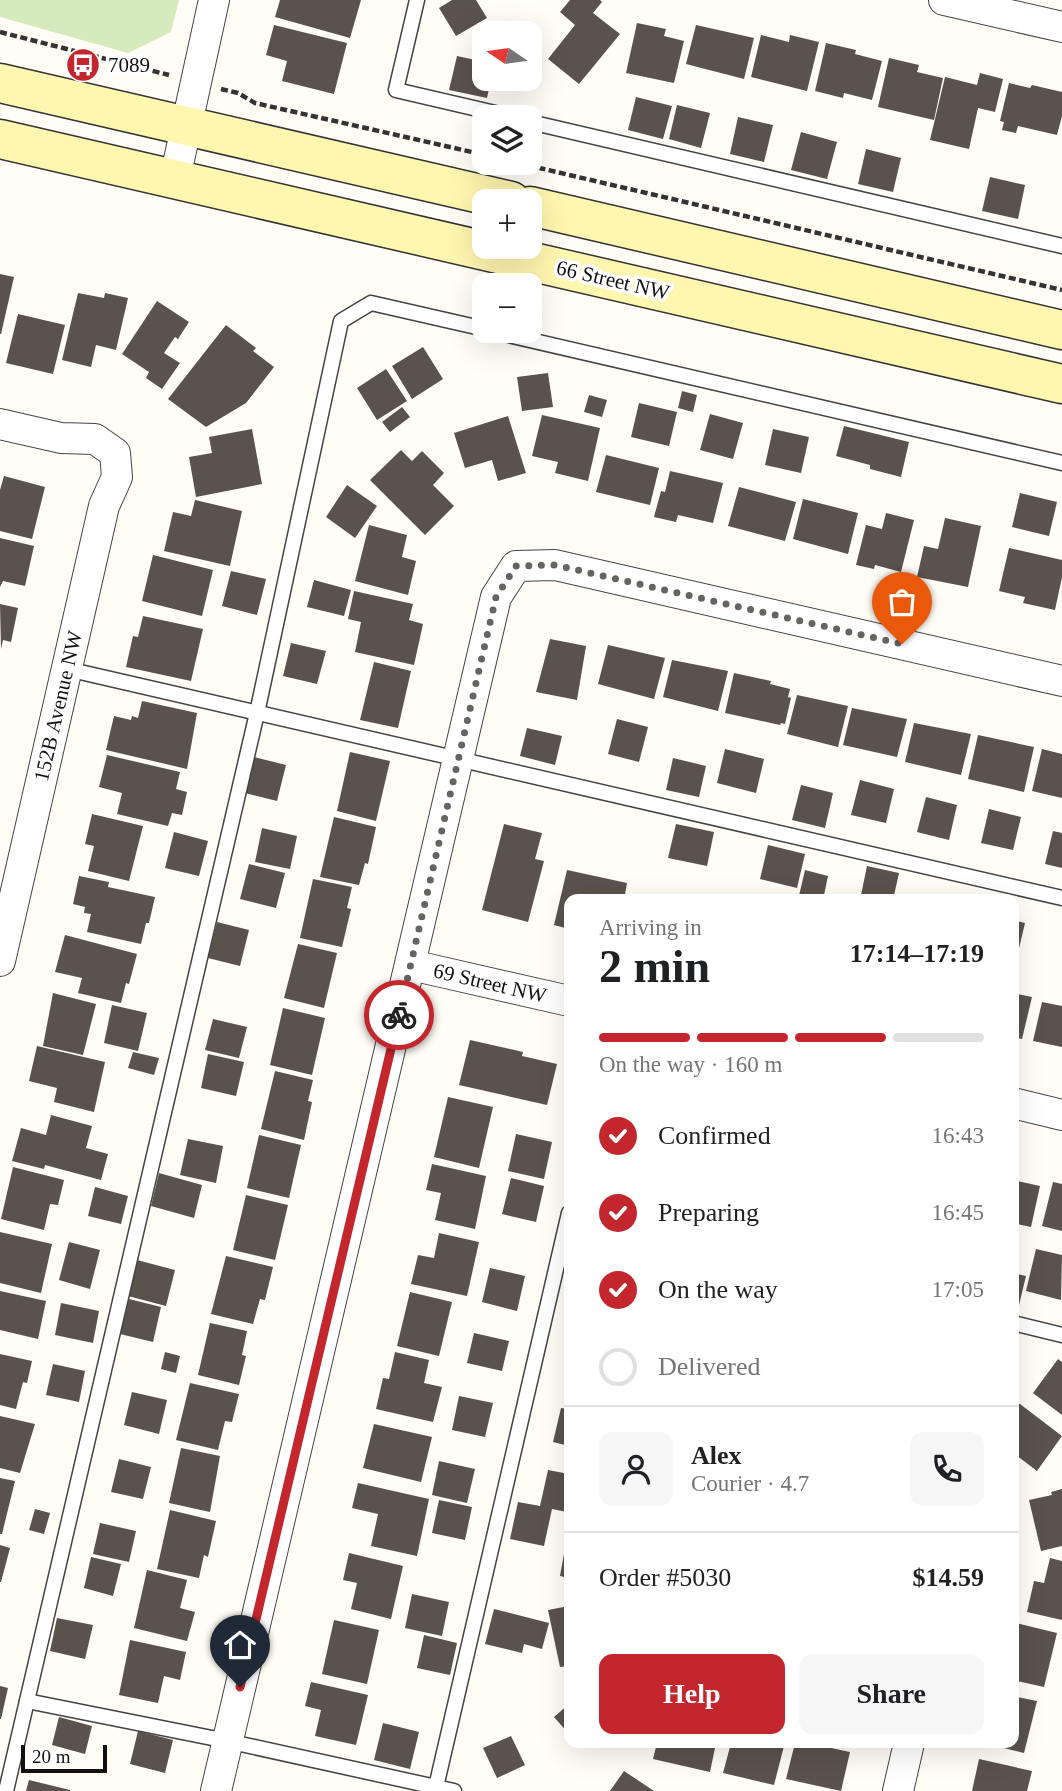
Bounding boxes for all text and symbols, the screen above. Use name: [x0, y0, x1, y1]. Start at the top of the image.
north arrow: [472, 21, 542, 91]
map controls: [472, 21, 542, 343]
bus stop icon: 7089: [64, 46, 102, 84]
place label: 7089: [108, 53, 150, 77]
button: layers: [472, 105, 542, 175]
button: +: [472, 189, 542, 259]
street label: 66 Street NW: [554, 255, 672, 305]
button: −: [472, 273, 542, 343]
pin: [872, 572, 932, 644]
icon: bag: [883, 583, 921, 621]
street label: 152B Avenue NW: [29, 628, 87, 784]
text: Arriving in: [599, 915, 702, 940]
text: 17:14–17:19: [850, 939, 984, 968]
text: 2 min: [599, 941, 710, 992]
street label: 69 Street NW: [431, 958, 549, 1008]
courier: [364, 980, 434, 1050]
icon: bike: [380, 996, 418, 1034]
text: On the way · 160 m: [599, 1052, 782, 1077]
icon: check: [599, 1117, 637, 1155]
text: Confirmed: [658, 1121, 771, 1150]
text: 16:43: [932, 1123, 984, 1148]
icon: check: [599, 1194, 637, 1232]
text: Preparing: [658, 1198, 759, 1227]
text: 16:45: [932, 1200, 984, 1225]
icon: check: [599, 1271, 637, 1309]
text: On the way: [658, 1275, 778, 1304]
text: 17:05: [932, 1277, 984, 1302]
text: Delivered: [658, 1352, 761, 1381]
button: person: [599, 1432, 673, 1506]
button: phone: [910, 1432, 984, 1506]
text: Alex: [691, 1441, 742, 1470]
text: Courier · 4.7: [691, 1471, 809, 1496]
text: Order #5030: [599, 1563, 731, 1592]
text: $14.59: [913, 1563, 984, 1592]
pin: [210, 1615, 270, 1687]
icon: home: [221, 1626, 259, 1664]
button: Help: [599, 1654, 785, 1734]
button: Share: [799, 1654, 984, 1734]
scale bar: [21, 1742, 107, 1774]
text: 20 m: [32, 1746, 71, 1767]

